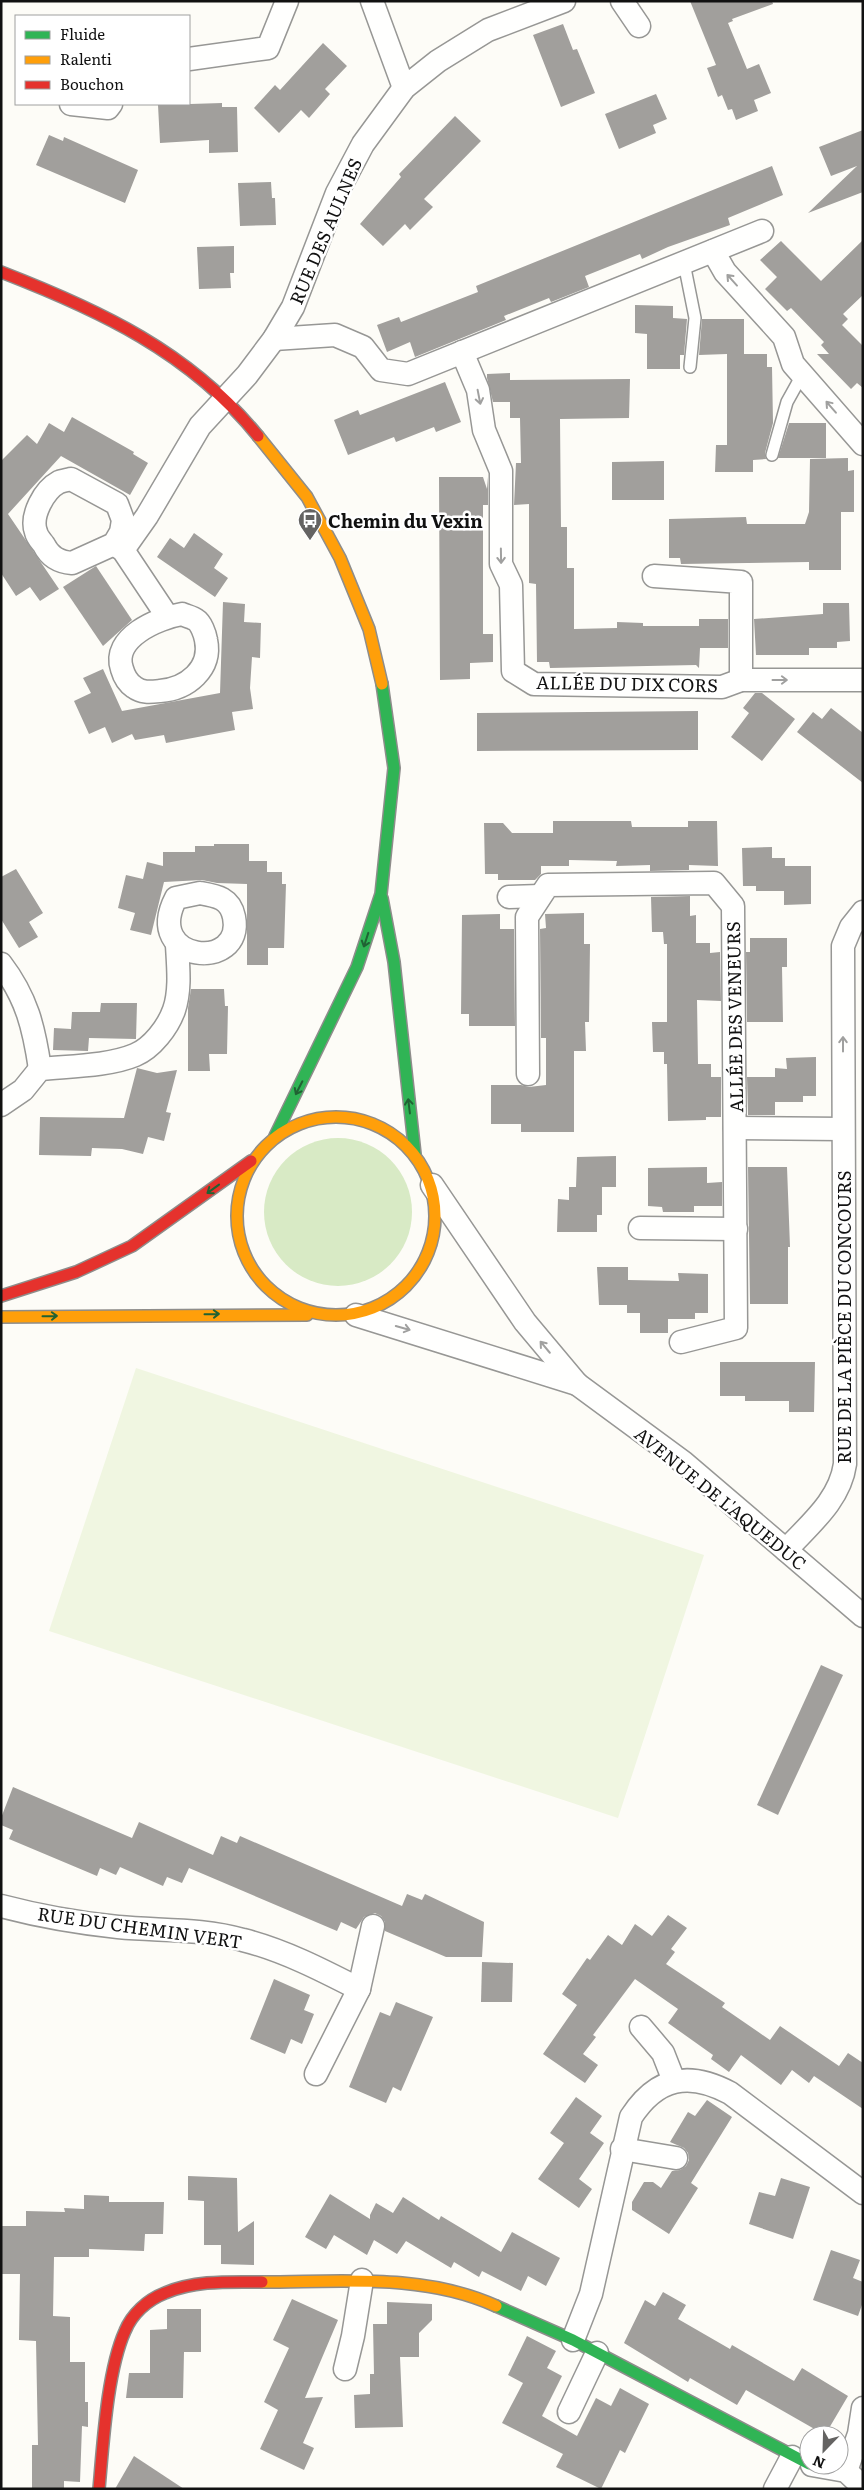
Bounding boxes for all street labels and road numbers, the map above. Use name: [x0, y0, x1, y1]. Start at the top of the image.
street label: RUE DES AULNES: [282, 154, 368, 308]
street label: ALLÉE DU DIX CORS: [536, 668, 718, 698]
street label: ALLÉE DES VENEURS: [719, 921, 749, 1113]
street label: RUE DE LA PIÈCE DU CONCOURS: [830, 1170, 857, 1464]
street label: AVENUE DE L'AQUEDUC: [629, 1420, 813, 1576]
street label: RUE DU CHEMIN VERT: [36, 1899, 244, 1955]

